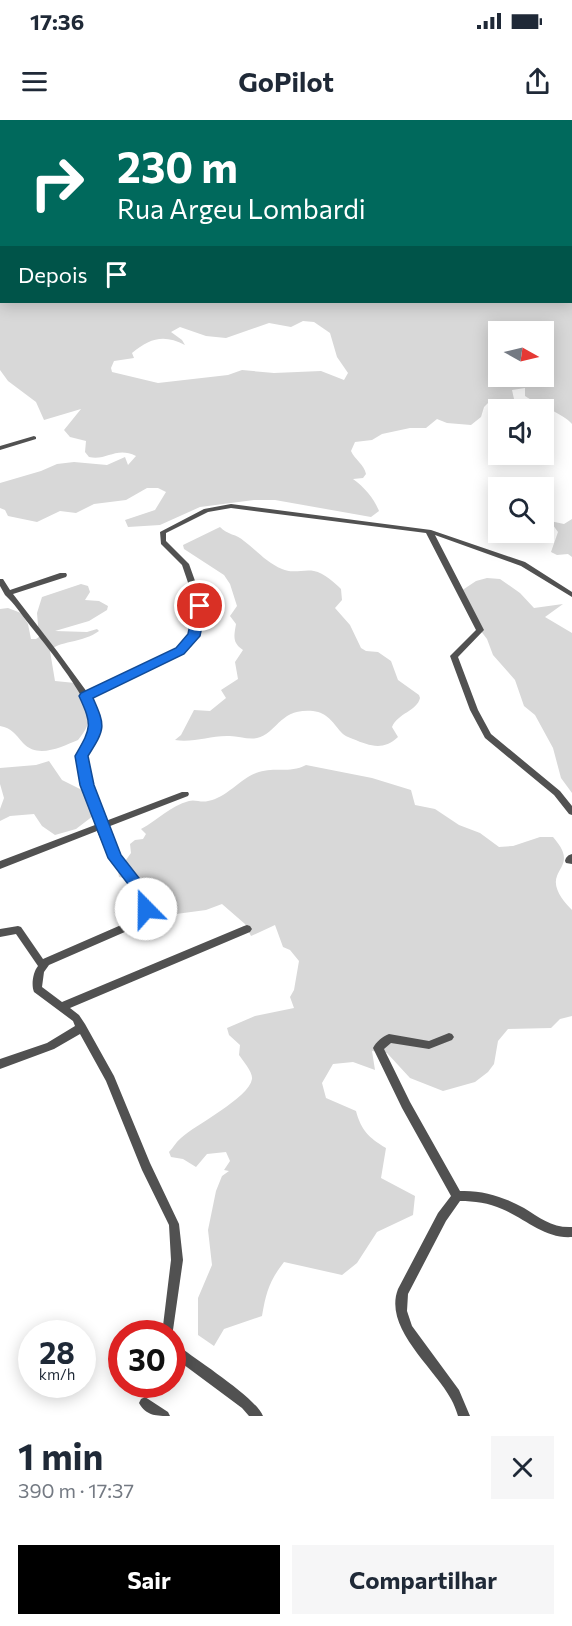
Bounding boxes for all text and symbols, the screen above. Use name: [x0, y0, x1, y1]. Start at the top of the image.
text: 17:36: [30, 8, 84, 35]
icon: menu: [18, 65, 51, 98]
text: GoPilot: [238, 65, 334, 98]
icon: share: [521, 65, 554, 98]
text: 230 m: [117, 140, 238, 192]
icon: right: [18, 144, 96, 222]
text: Rua Argeu Lombardi: [117, 192, 366, 225]
icon: arrive: [100, 258, 133, 291]
text: Depois: [18, 261, 88, 288]
north arrow: [488, 321, 554, 387]
map controls: [488, 321, 554, 543]
button: sound: [488, 399, 554, 465]
button: search: [488, 477, 554, 543]
pin: [174, 580, 225, 631]
icon: arrive: [183, 589, 216, 622]
position arrow: [114, 877, 178, 941]
speed limit sign: 30: [108, 1320, 186, 1398]
text: 28: [39, 1333, 75, 1370]
text: km/h: [39, 1365, 75, 1383]
text: 1 min: [18, 1433, 103, 1477]
button: close: [491, 1436, 554, 1499]
text: 390 m · 17:37: [18, 1478, 134, 1502]
button: Sair: [18, 1545, 280, 1614]
button: Compartilhar: [292, 1545, 554, 1614]

